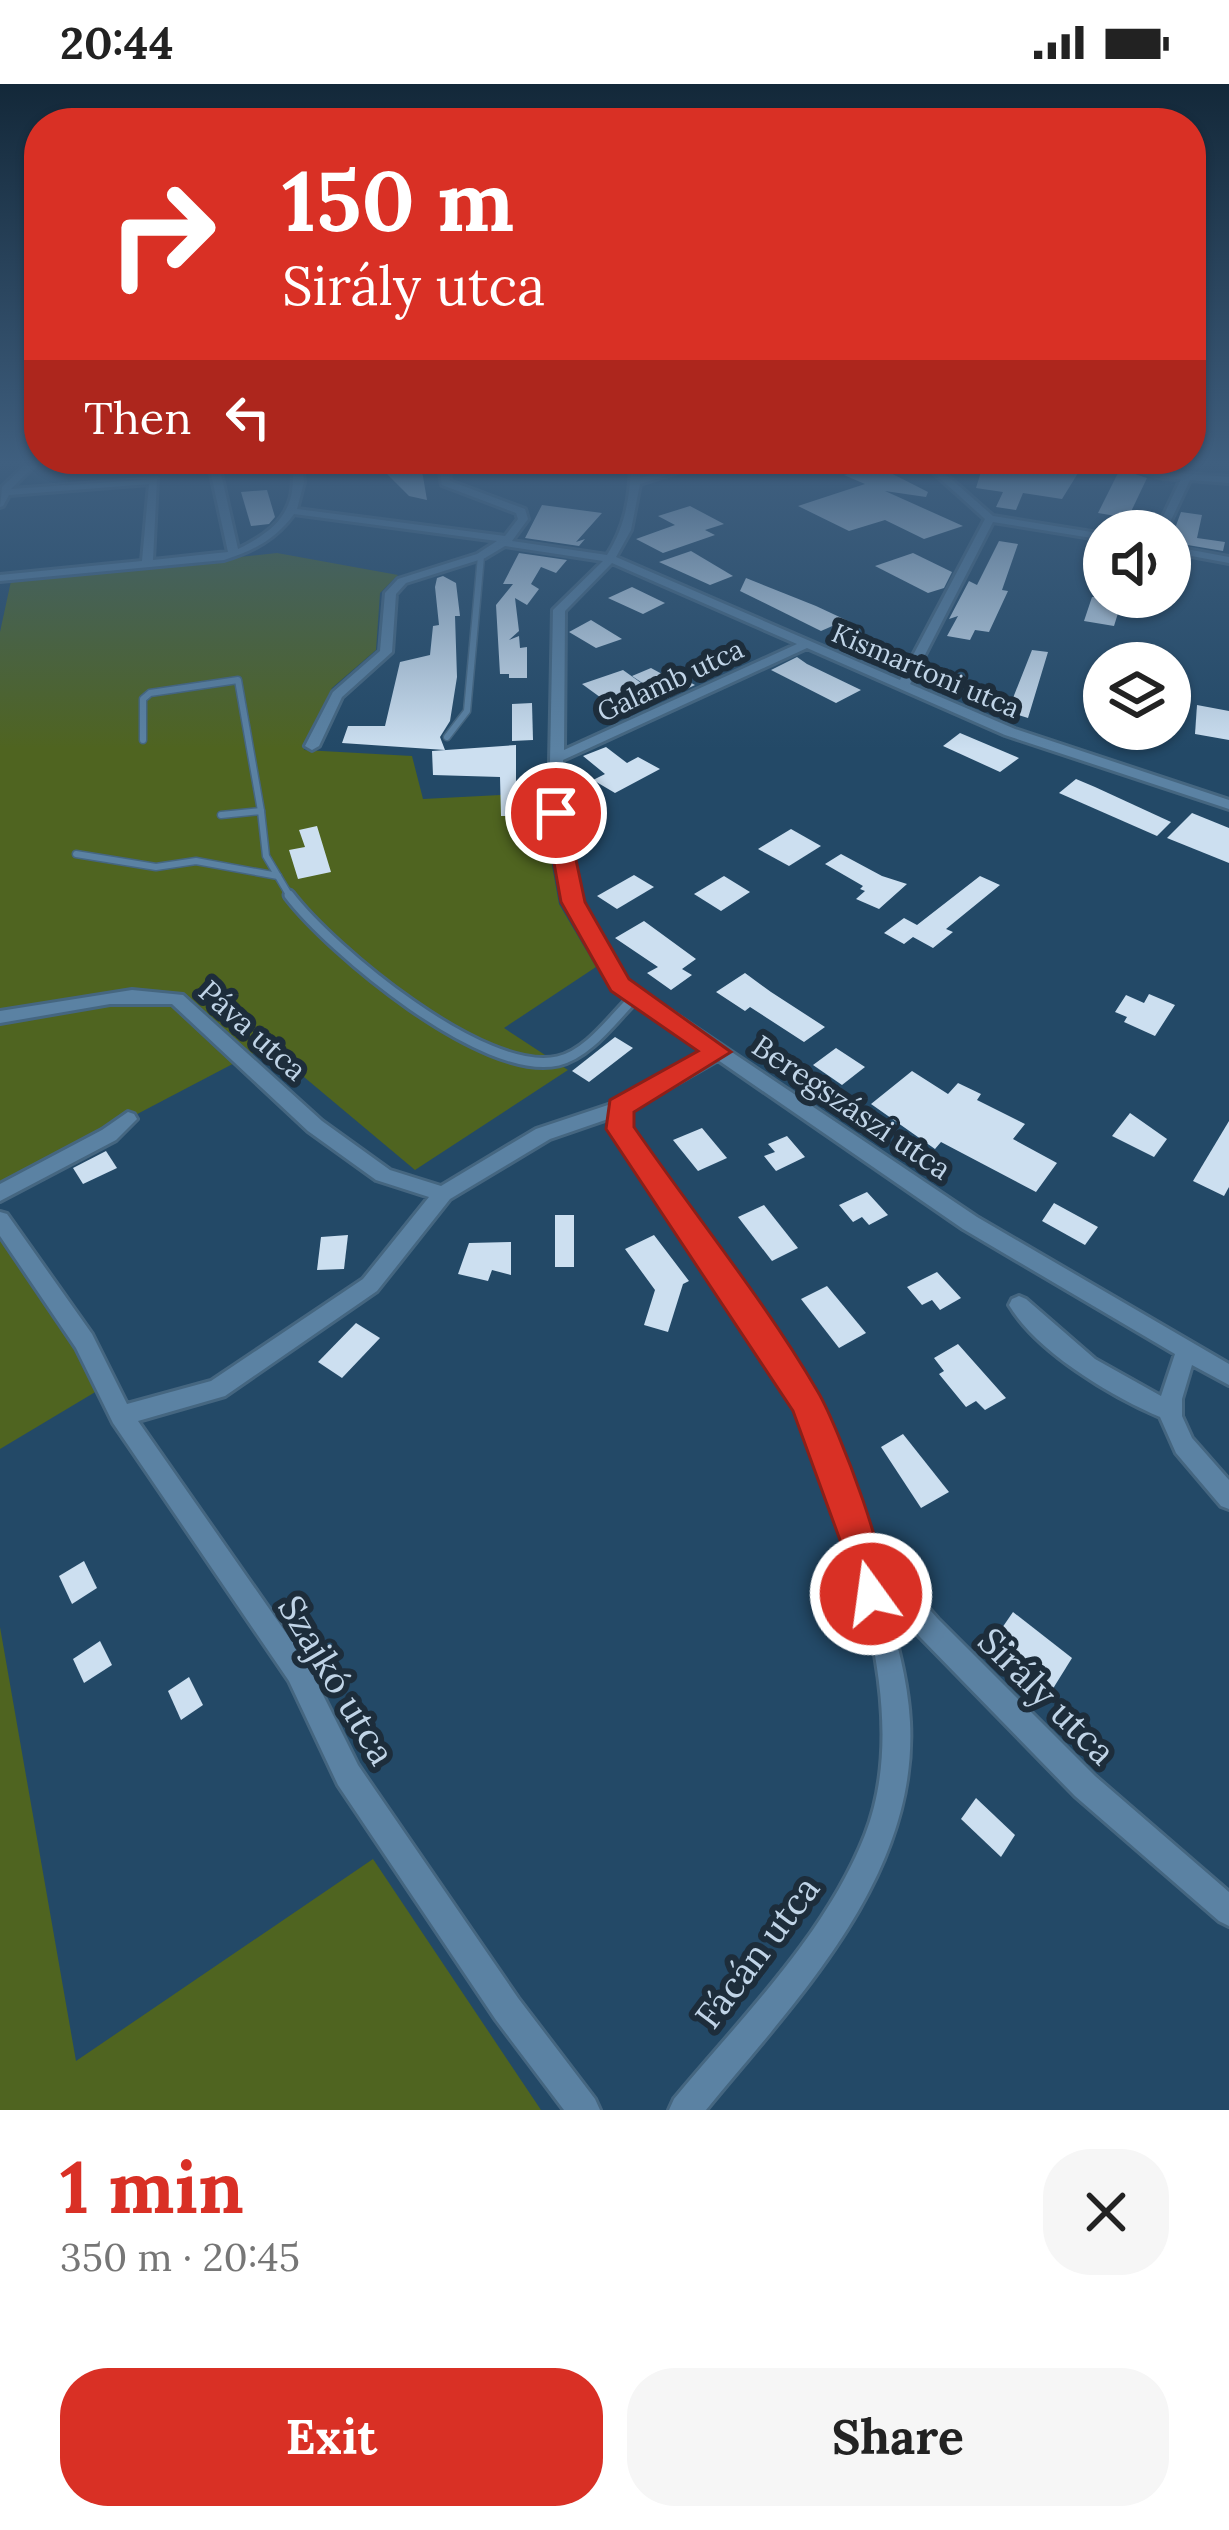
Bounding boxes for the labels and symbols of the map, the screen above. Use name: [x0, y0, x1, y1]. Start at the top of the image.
street label: Kismartoni utca: [827, 615, 1025, 725]
street label: Galamb utca: [591, 631, 749, 729]
pin: [505, 762, 607, 864]
street label: Páva utca: [191, 972, 315, 1088]
street label: Beregszászi utca: [745, 1026, 959, 1188]
position arrow: [808, 1531, 934, 1657]
street label: Szajkó utca: [268, 1587, 406, 1773]
street label: Sirály utca: [969, 1618, 1125, 1774]
street label: Fácán utca: [685, 1867, 829, 2037]

